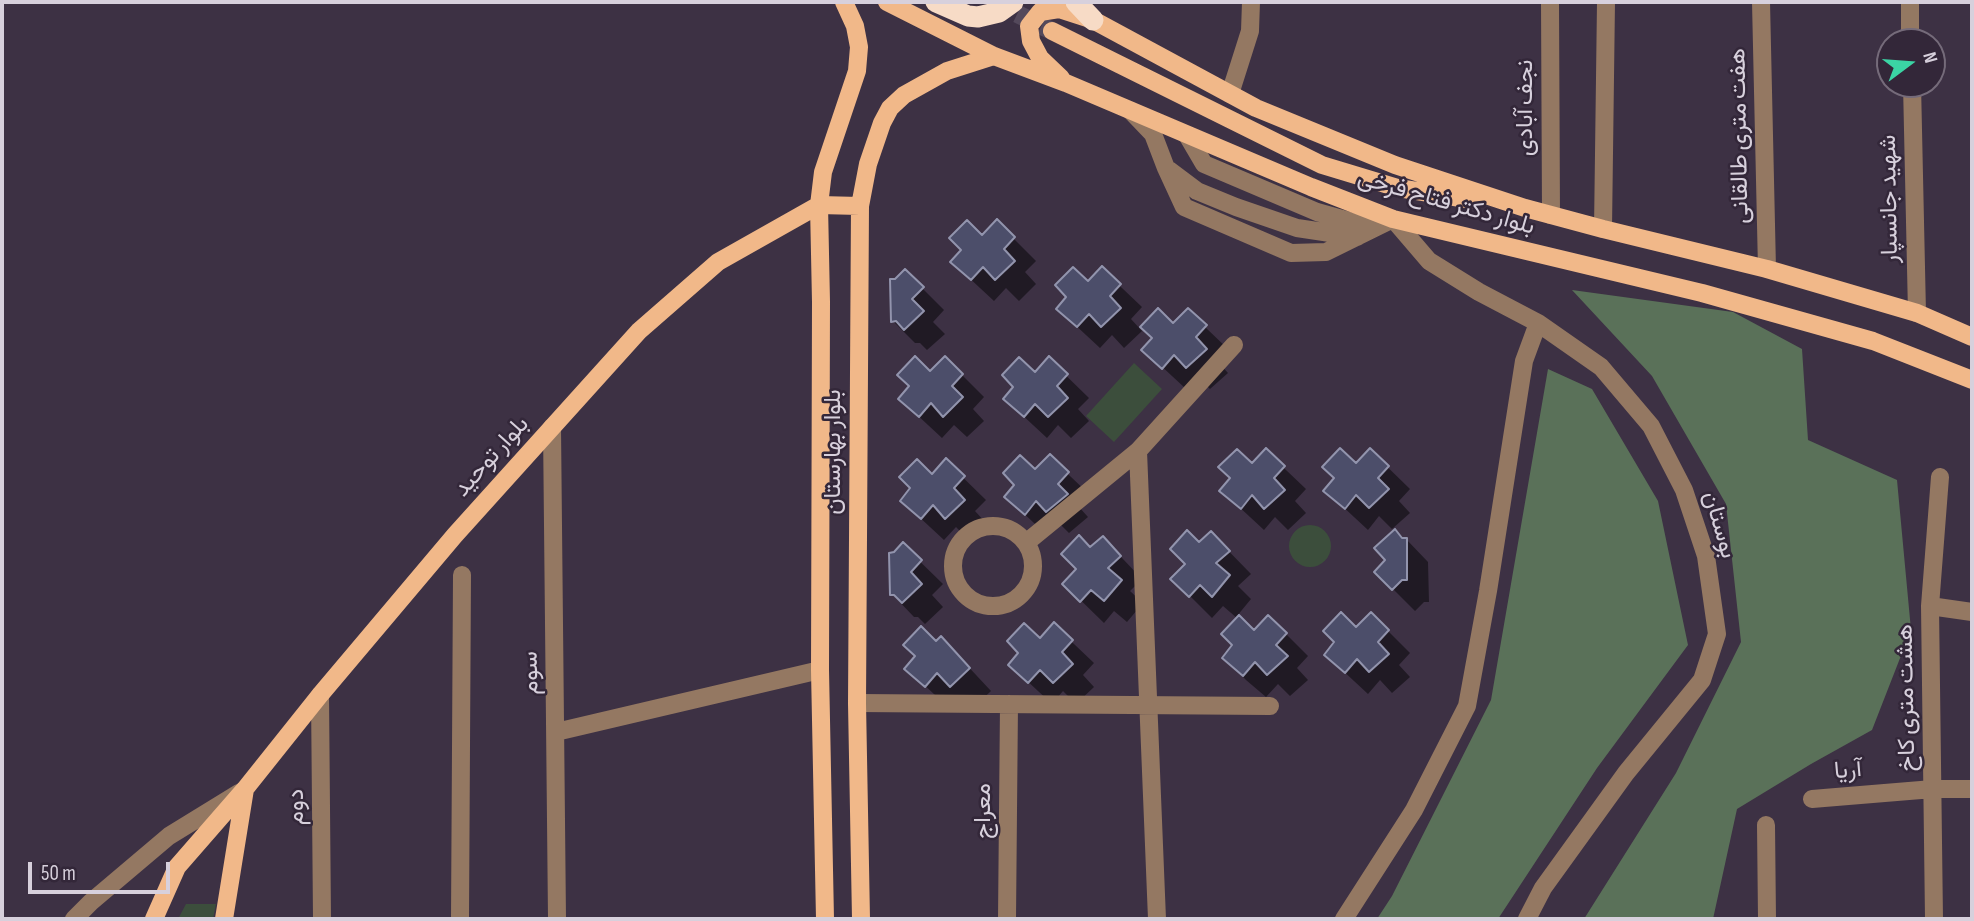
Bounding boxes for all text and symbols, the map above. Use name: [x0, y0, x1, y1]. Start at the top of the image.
north arrow: [1876, 28, 1946, 98]
street label: هفت متری طالقانی: [1724, 48, 1756, 224]
text: N: [1917, 50, 1942, 66]
street label: نجف آبادی: [1512, 60, 1540, 156]
street label: شهید جانسپار: [1874, 134, 1906, 264]
street label: بلوار دکتر فتاح فرخی: [1354, 164, 1538, 242]
street label: بلوار بهارستان: [820, 389, 848, 515]
street label: بلوار توحید: [448, 411, 536, 503]
street label: بوستان: [1696, 488, 1742, 562]
street label: هشت متری کاخ: [1891, 624, 1923, 772]
street label: سوم: [516, 651, 546, 695]
street label: آریا: [1833, 755, 1863, 787]
street label: معراج: [970, 783, 998, 839]
street label: دوم: [283, 789, 311, 825]
scale bar: [32, 848, 173, 892]
text: 50 m: [41, 861, 76, 886]

